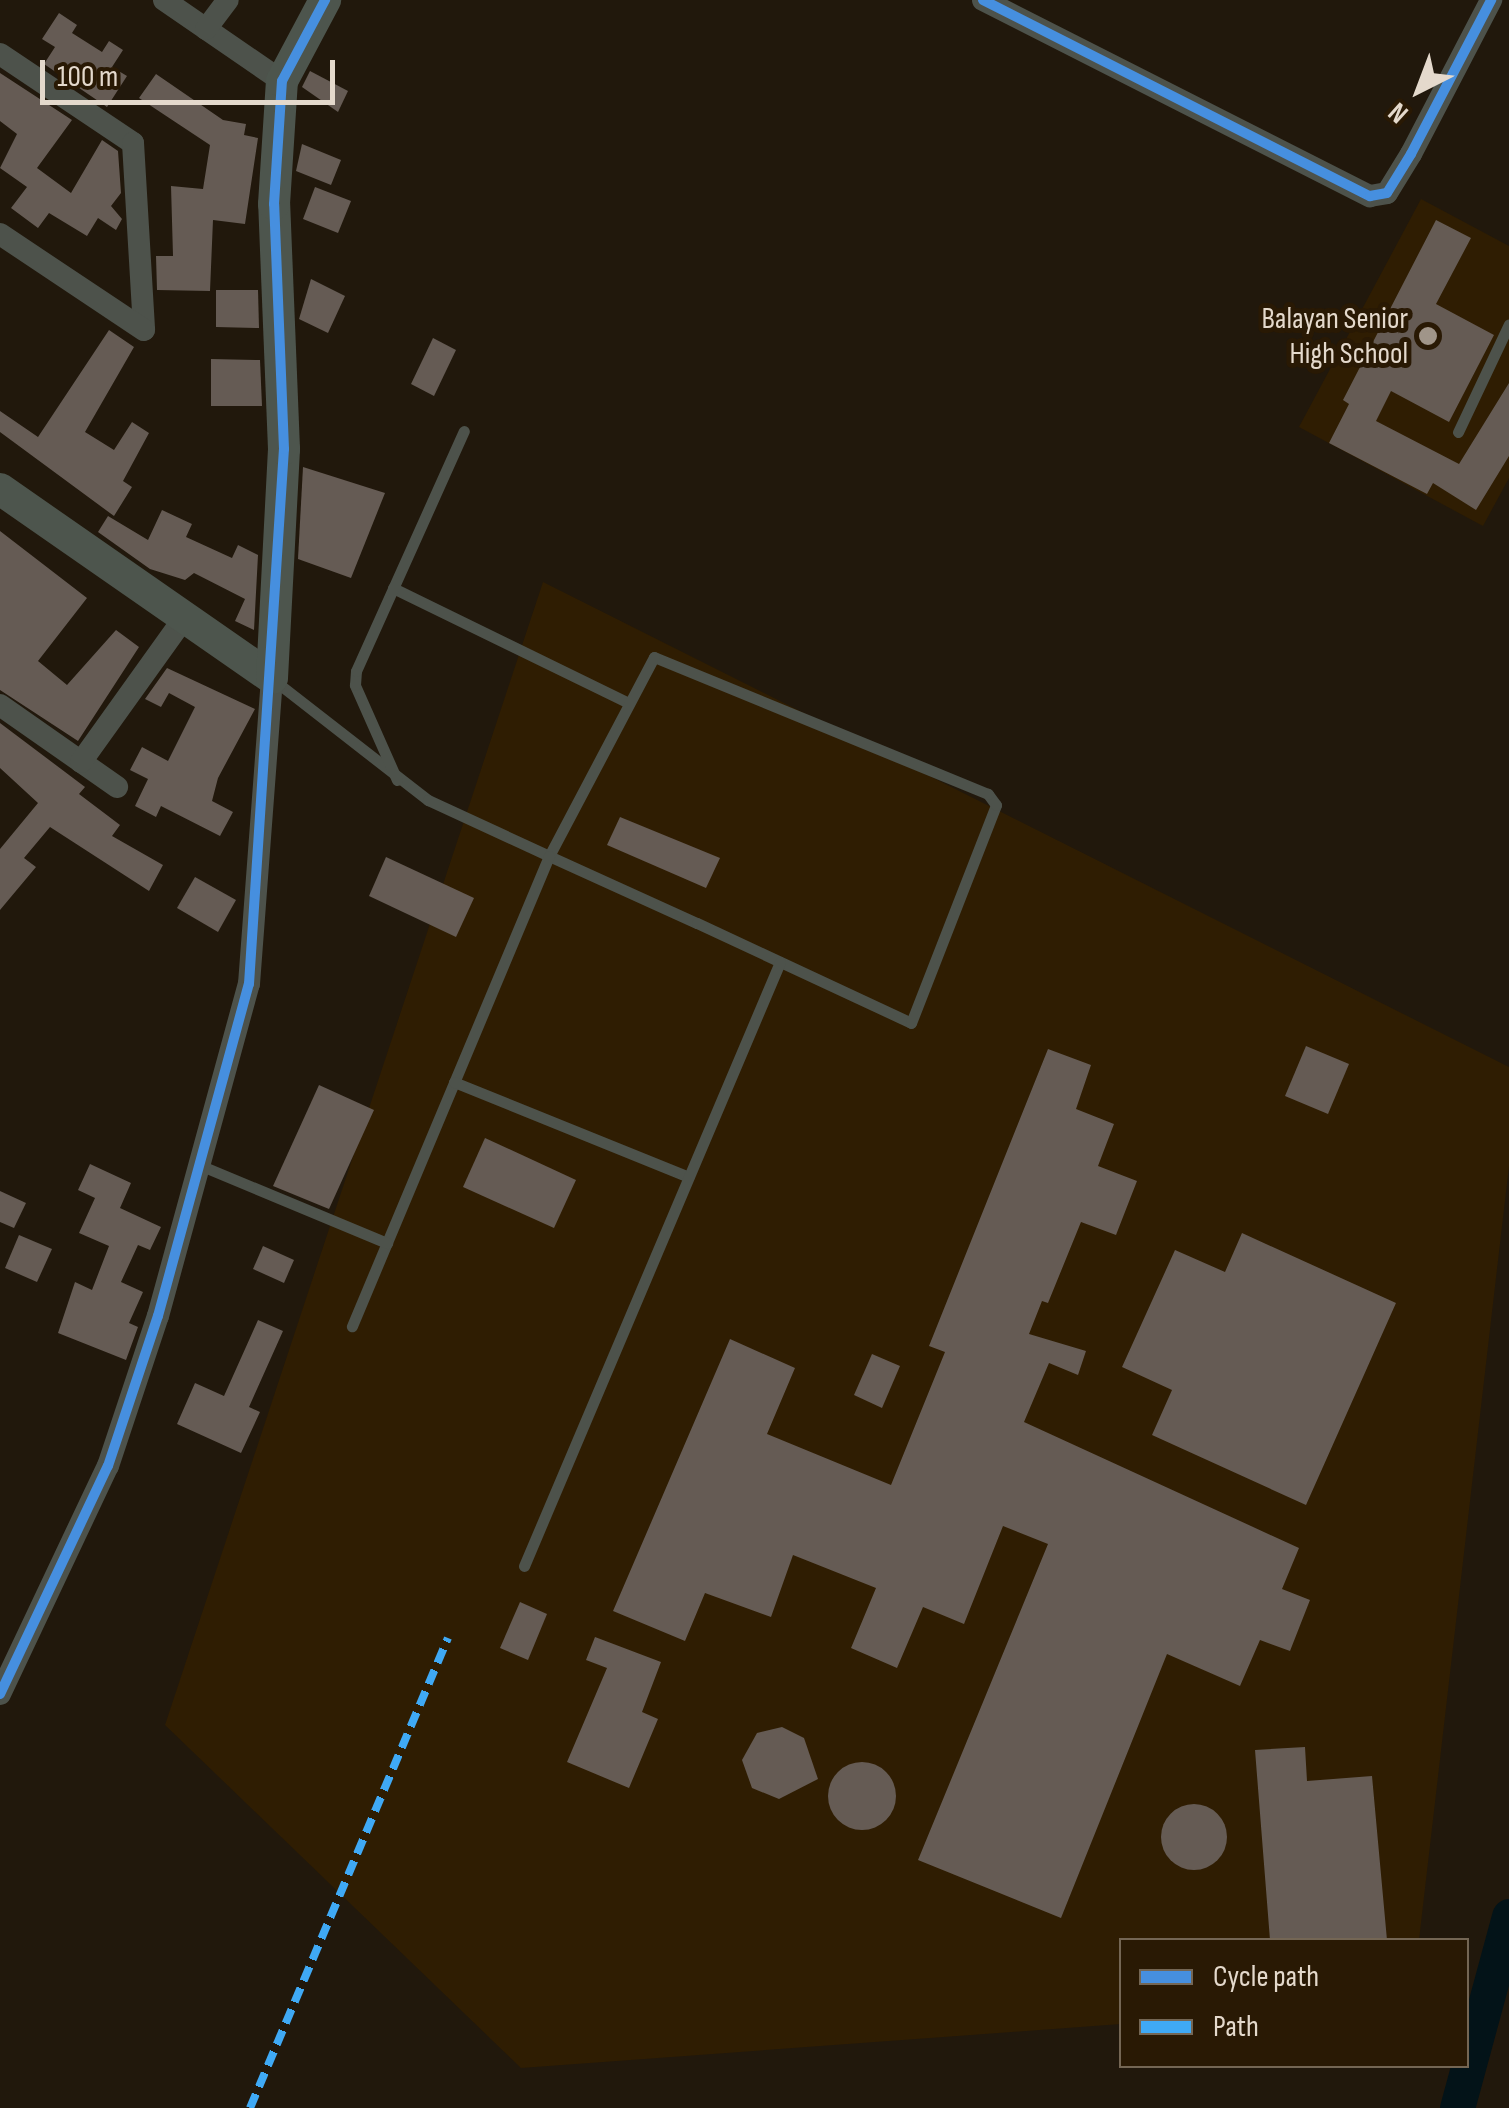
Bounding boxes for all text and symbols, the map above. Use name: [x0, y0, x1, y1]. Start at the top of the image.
scale bar: [45, 40, 340, 102]
north arrow: [1369, 40, 1469, 140]
text: 100 m: [57, 59, 118, 95]
text: N: [1382, 95, 1415, 130]
place label: Balayan Senior High School: [1261, 301, 1408, 372]
marker: Balayan Senior High School: [1417, 325, 1439, 347]
legend: [1119, 1938, 1469, 2068]
text: Cycle path: [1213, 1959, 1319, 1995]
text: Path: [1213, 2009, 1259, 2045]

